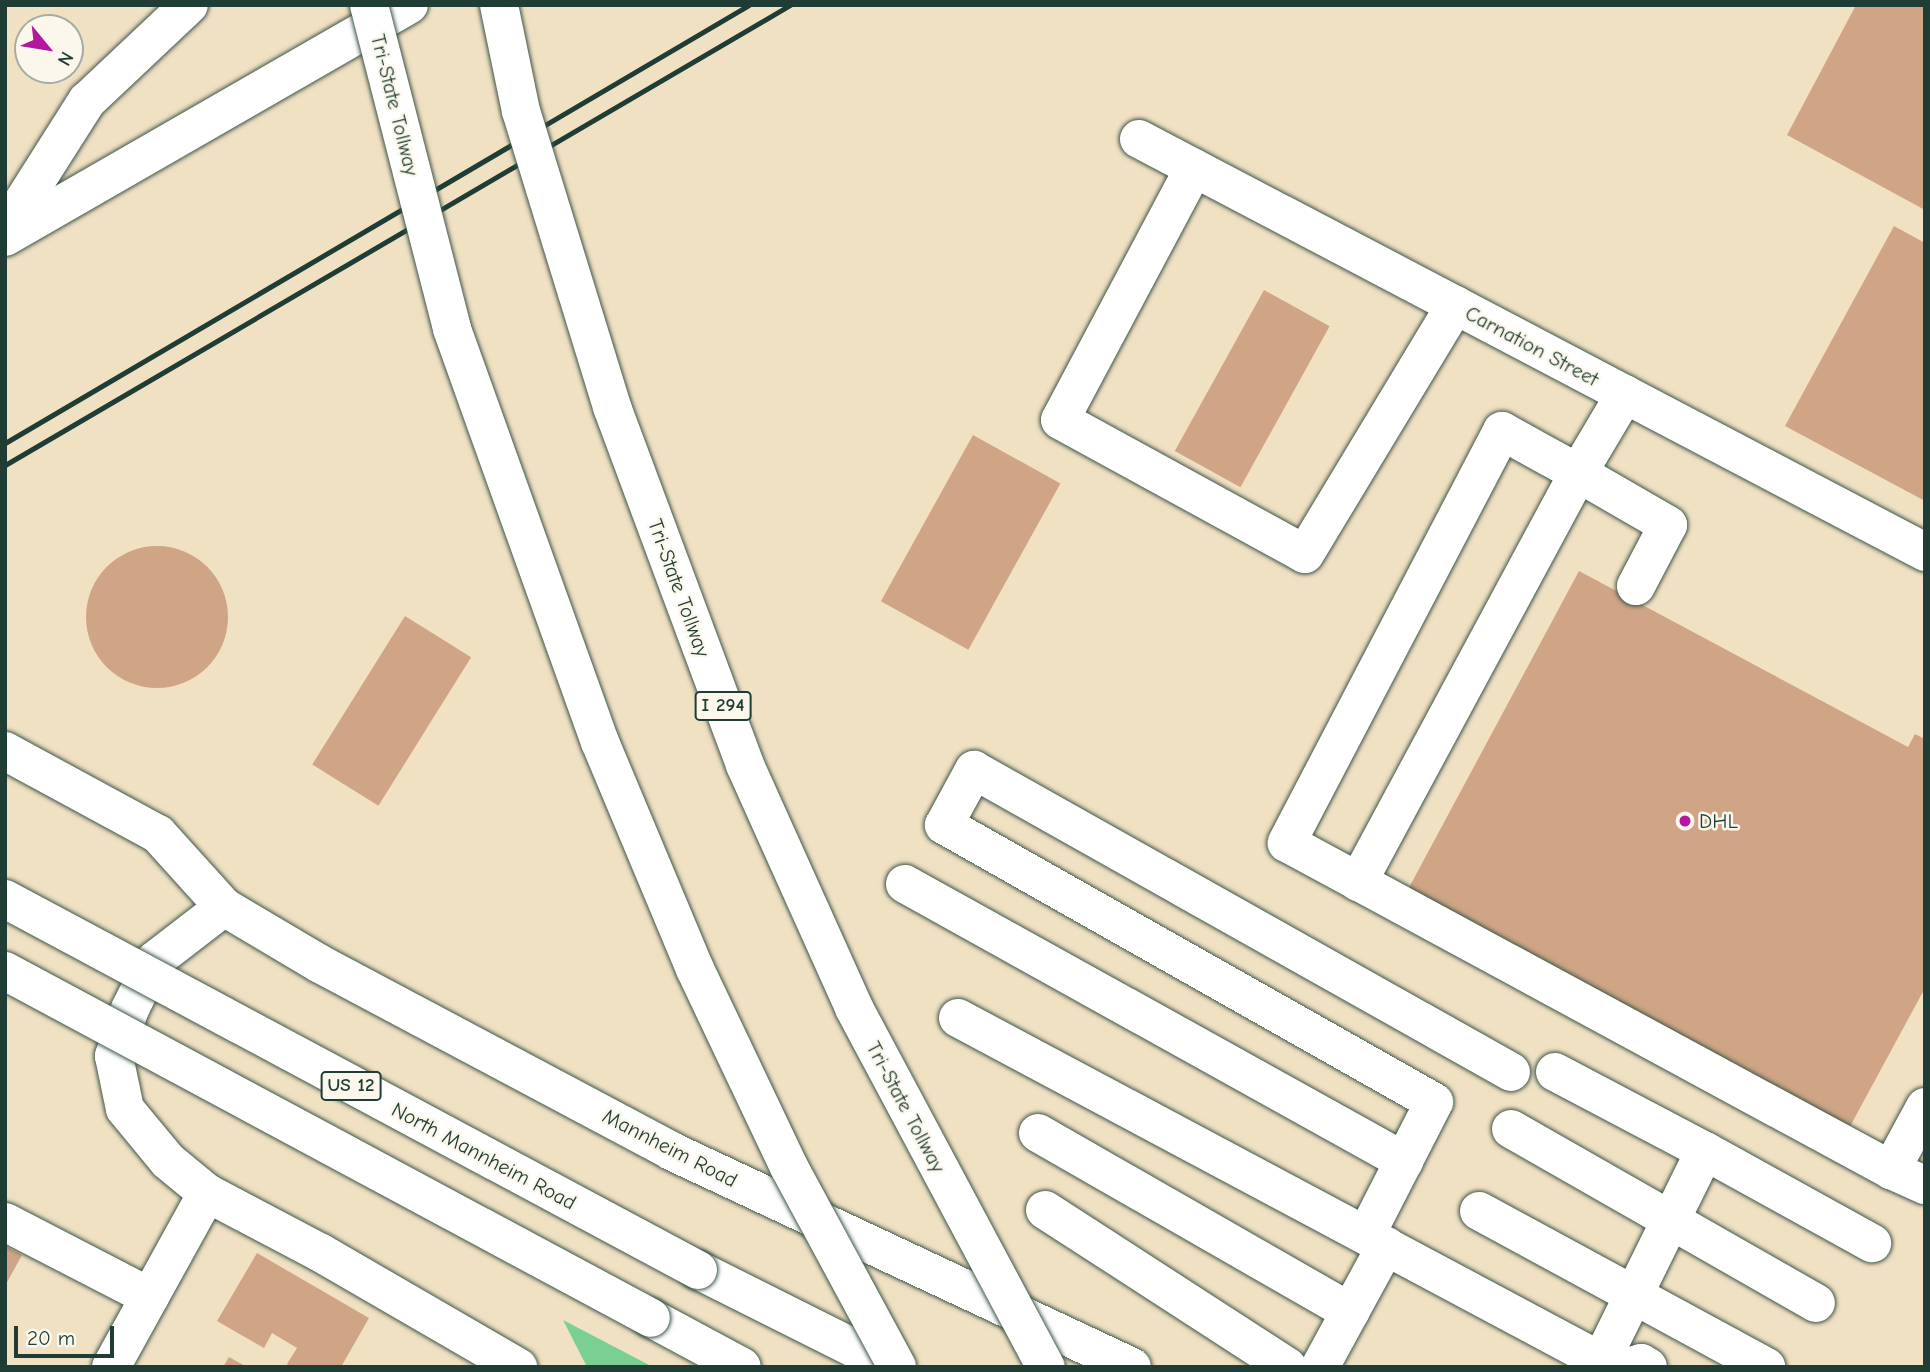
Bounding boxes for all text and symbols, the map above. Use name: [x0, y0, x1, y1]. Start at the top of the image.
north arrow: [14, 14, 84, 84]
street label: Tri-State Tollway: [365, 32, 425, 178]
text: N: [53, 48, 78, 69]
street label: Carnation Street: [1461, 300, 1603, 392]
street label: Tri-State Tollway: [642, 516, 716, 660]
road number: I 294: [693, 691, 753, 722]
place label: DHL: [1699, 808, 1738, 834]
marker: DHL: [1677, 813, 1693, 829]
street label: Tri-State Tollway: [861, 1037, 951, 1177]
road number: US 12: [320, 1070, 382, 1102]
street label: North Mannheim Road: [387, 1097, 581, 1215]
street label: Mannheim Road: [598, 1103, 742, 1193]
scale bar: [18, 1312, 117, 1356]
text: 20 m: [27, 1326, 75, 1350]

